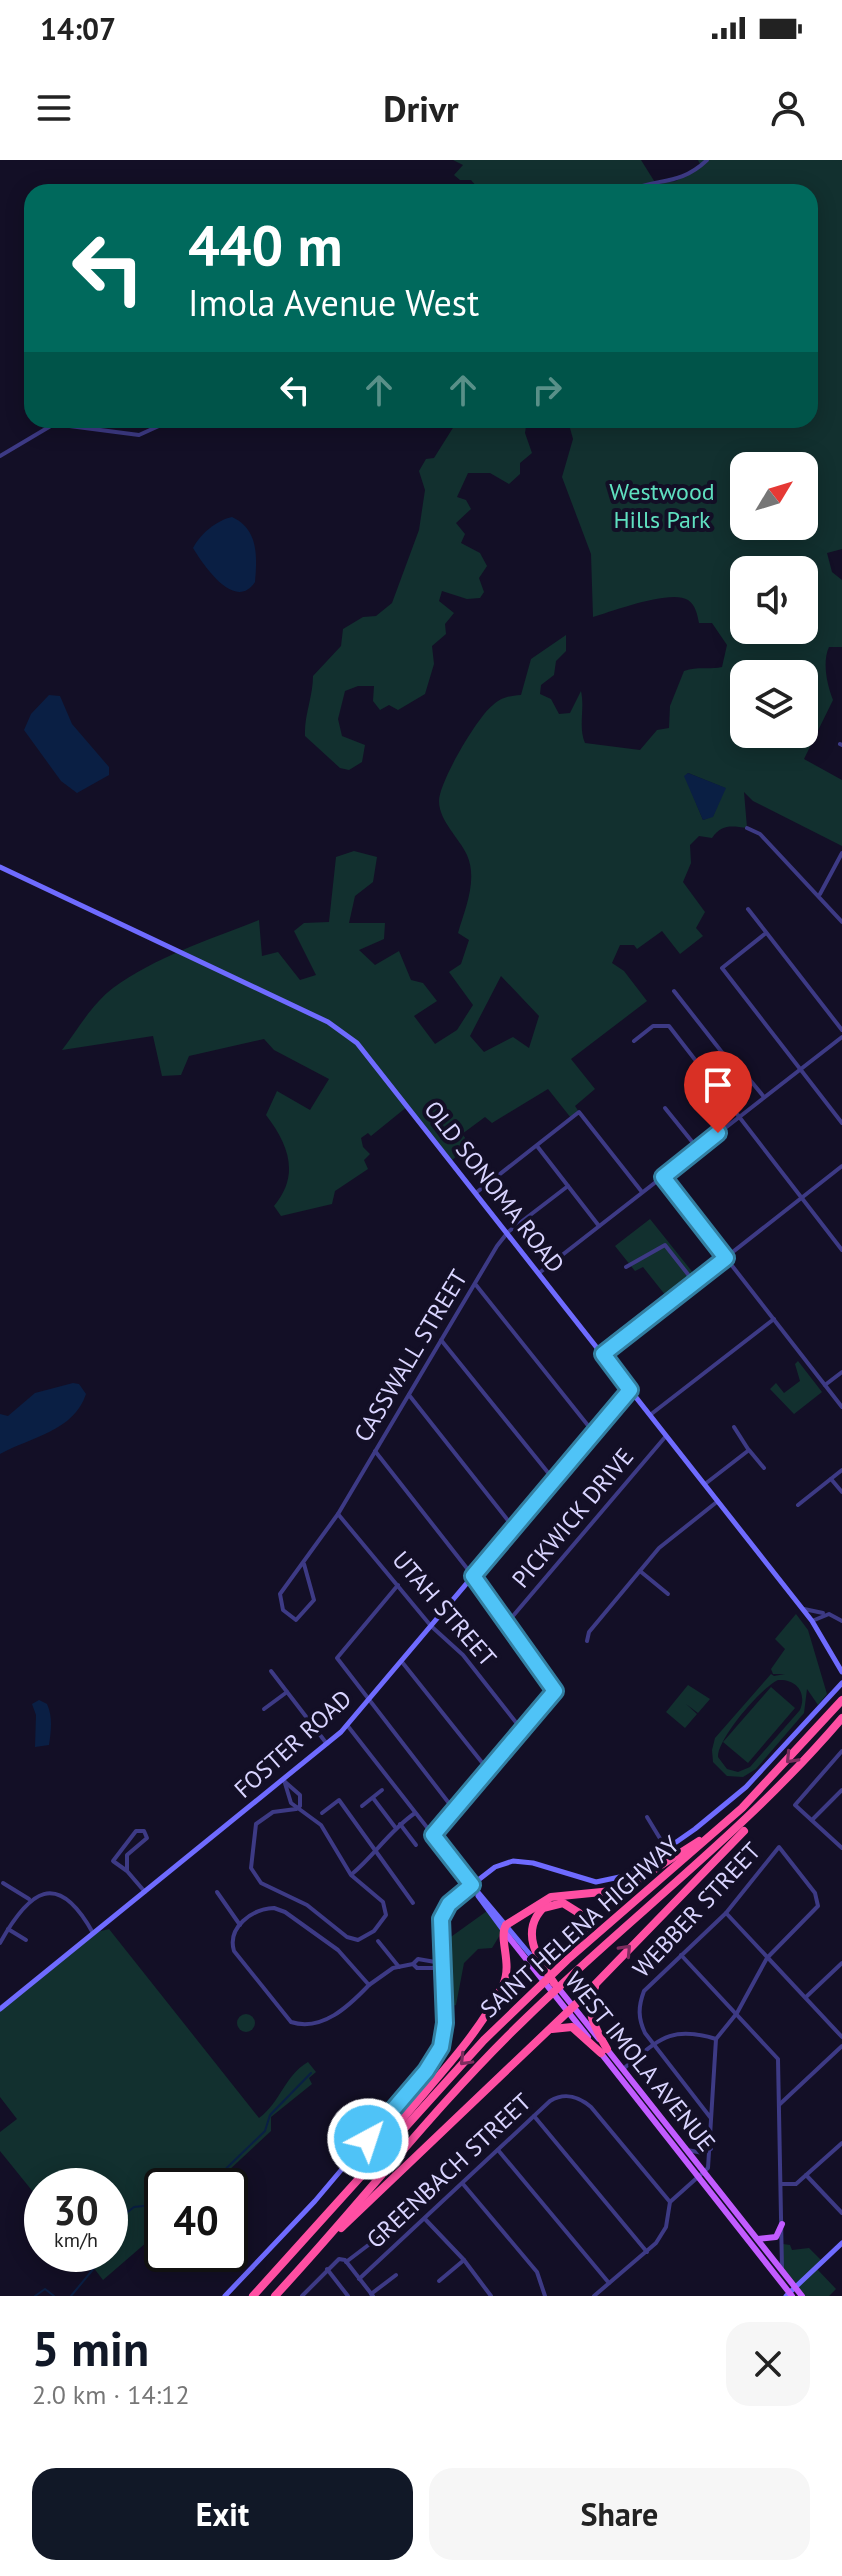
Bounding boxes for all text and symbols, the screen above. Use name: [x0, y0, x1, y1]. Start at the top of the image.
text: 14:07: [40, 9, 116, 48]
text: Drivr: [383, 85, 459, 132]
icon: menu: [32, 86, 76, 130]
icon: person: [766, 86, 810, 130]
text: 440 m: [188, 209, 343, 281]
icon: left: [56, 216, 160, 320]
text: Imola Avenue West: [188, 279, 479, 326]
icon: left: [273, 368, 317, 412]
icon: ahead: [357, 368, 401, 412]
icon: ahead: [441, 368, 485, 412]
icon: right: [525, 368, 569, 412]
north arrow: [730, 452, 818, 540]
map controls: [730, 452, 818, 748]
park label: Westwood Hills Park: [609, 476, 715, 535]
button: sound: [730, 556, 818, 644]
button: layers: [730, 660, 818, 748]
pin: [684, 1051, 752, 1133]
icon: arrive: [696, 1063, 740, 1107]
street label: OLD SONOMA ROAD: [418, 1094, 571, 1279]
street label: CASSWALL STREET: [347, 1264, 474, 1447]
street label: PICKWICK DRIVE: [505, 1441, 640, 1594]
street label: UTAH STREET: [386, 1544, 503, 1673]
street label: FOSTER ROAD: [228, 1683, 358, 1804]
one-way arrow: [786, 1749, 800, 1764]
street label: SAINT HELENA HIGHWAY: [474, 1829, 686, 2024]
street label: WEBBER STREET: [626, 1836, 767, 1984]
one-way arrow: [617, 1944, 631, 1959]
street label: WEST IMOLA AVENUE: [558, 1966, 722, 2158]
one-way arrow: [460, 2050, 474, 2065]
street label: GREENBACH STREET: [360, 2086, 537, 2255]
position arrow: [326, 2097, 410, 2181]
speed limit sign: 40: [144, 2168, 248, 2272]
text: 30: [53, 2184, 99, 2236]
text: km/h: [54, 2227, 98, 2253]
text: 5 min: [32, 2317, 149, 2379]
button: close: [726, 2322, 810, 2406]
text: 2.0 km · 14:12: [32, 2378, 190, 2411]
button: Exit: [32, 2468, 413, 2560]
button: Share: [429, 2468, 810, 2560]

